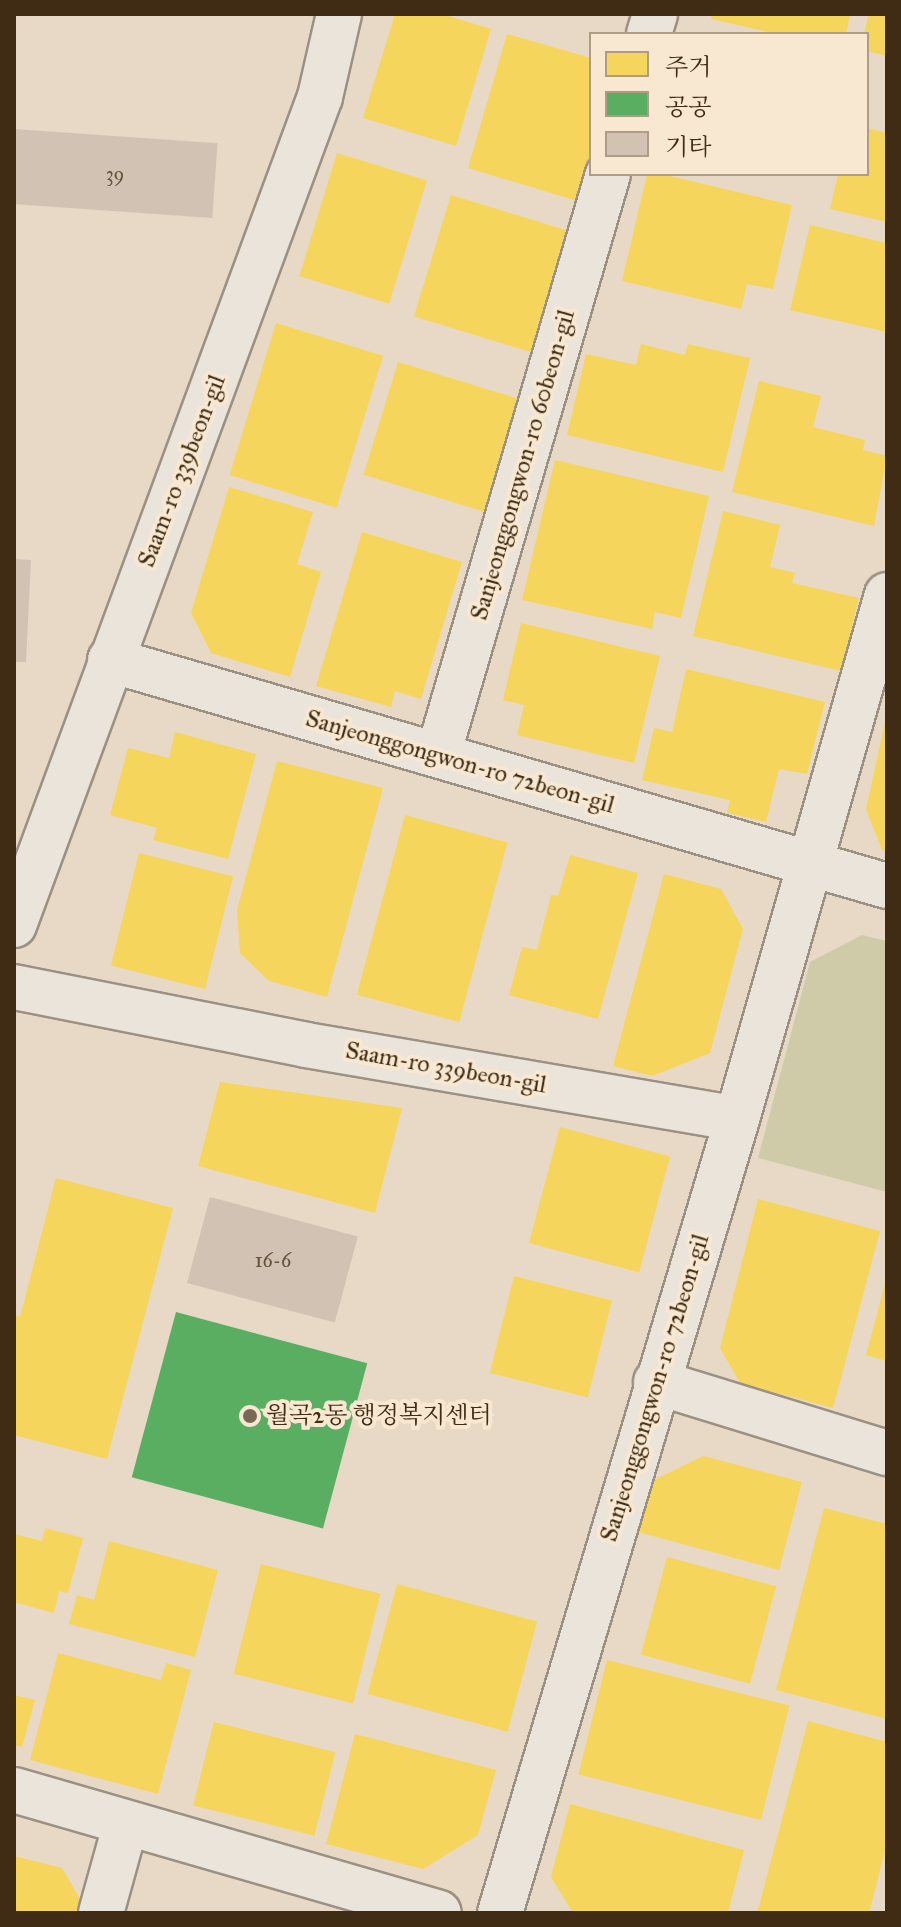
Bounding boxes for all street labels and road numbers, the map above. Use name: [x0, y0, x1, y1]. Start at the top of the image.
street label: Sanjeonggongwon-ro 60beon-gil: [465, 307, 581, 623]
street label: Saam-ro 339beon-gil: [132, 371, 232, 571]
street label: Sanjeonggongwon-ro 72beon-gil: [302, 704, 618, 820]
street label: Saam-ro 339beon-gil: [343, 1036, 549, 1100]
street label: Sanjeonggongwon-ro 72beon-gil: [594, 1231, 716, 1545]

